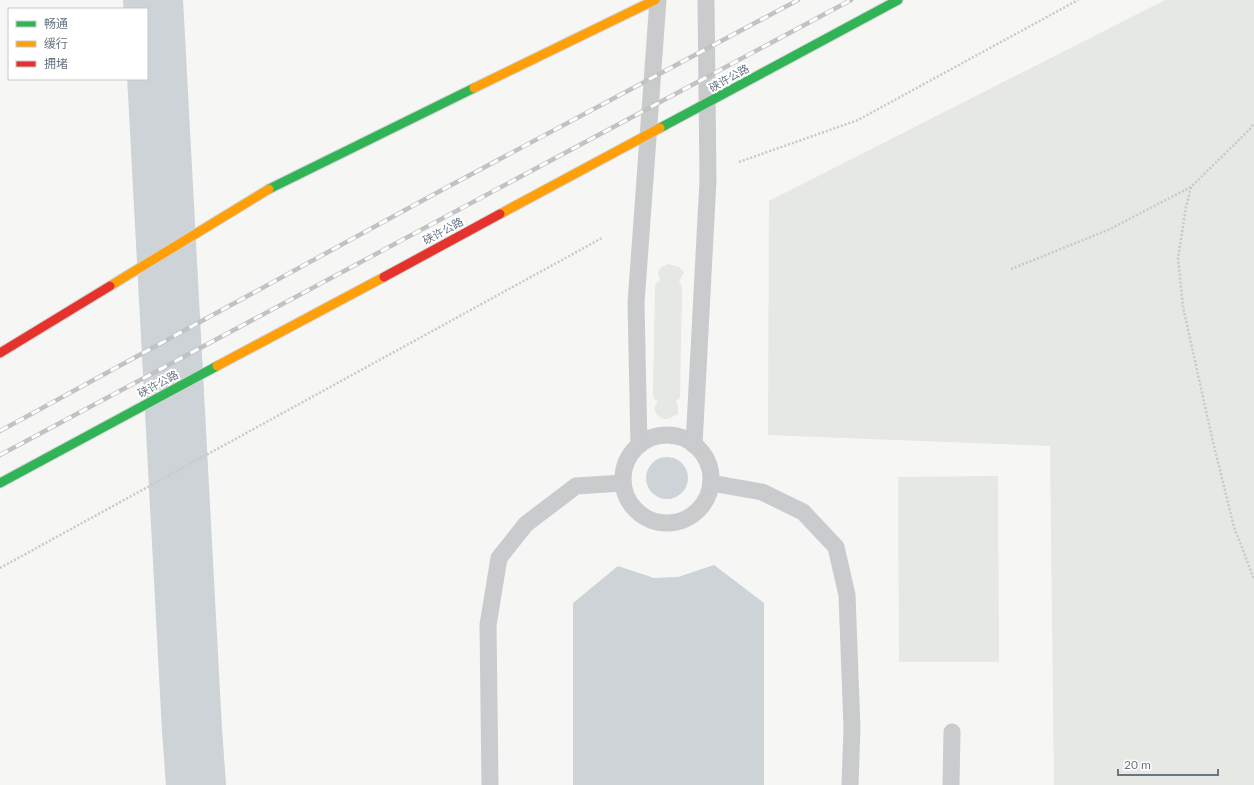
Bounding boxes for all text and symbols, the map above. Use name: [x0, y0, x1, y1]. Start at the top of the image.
legend: [8, 8, 148, 80]
text: 畅通: [44, 16, 68, 31]
text: 缓行: [44, 36, 68, 51]
text: 拥堵: [44, 56, 68, 71]
street label: 硖许公路: [706, 61, 751, 94]
street label: 硖许公路: [420, 214, 465, 247]
street label: 硖许公路: [135, 367, 180, 400]
scale bar: [1118, 751, 1218, 777]
text: 20 m: [1124, 757, 1151, 772]

